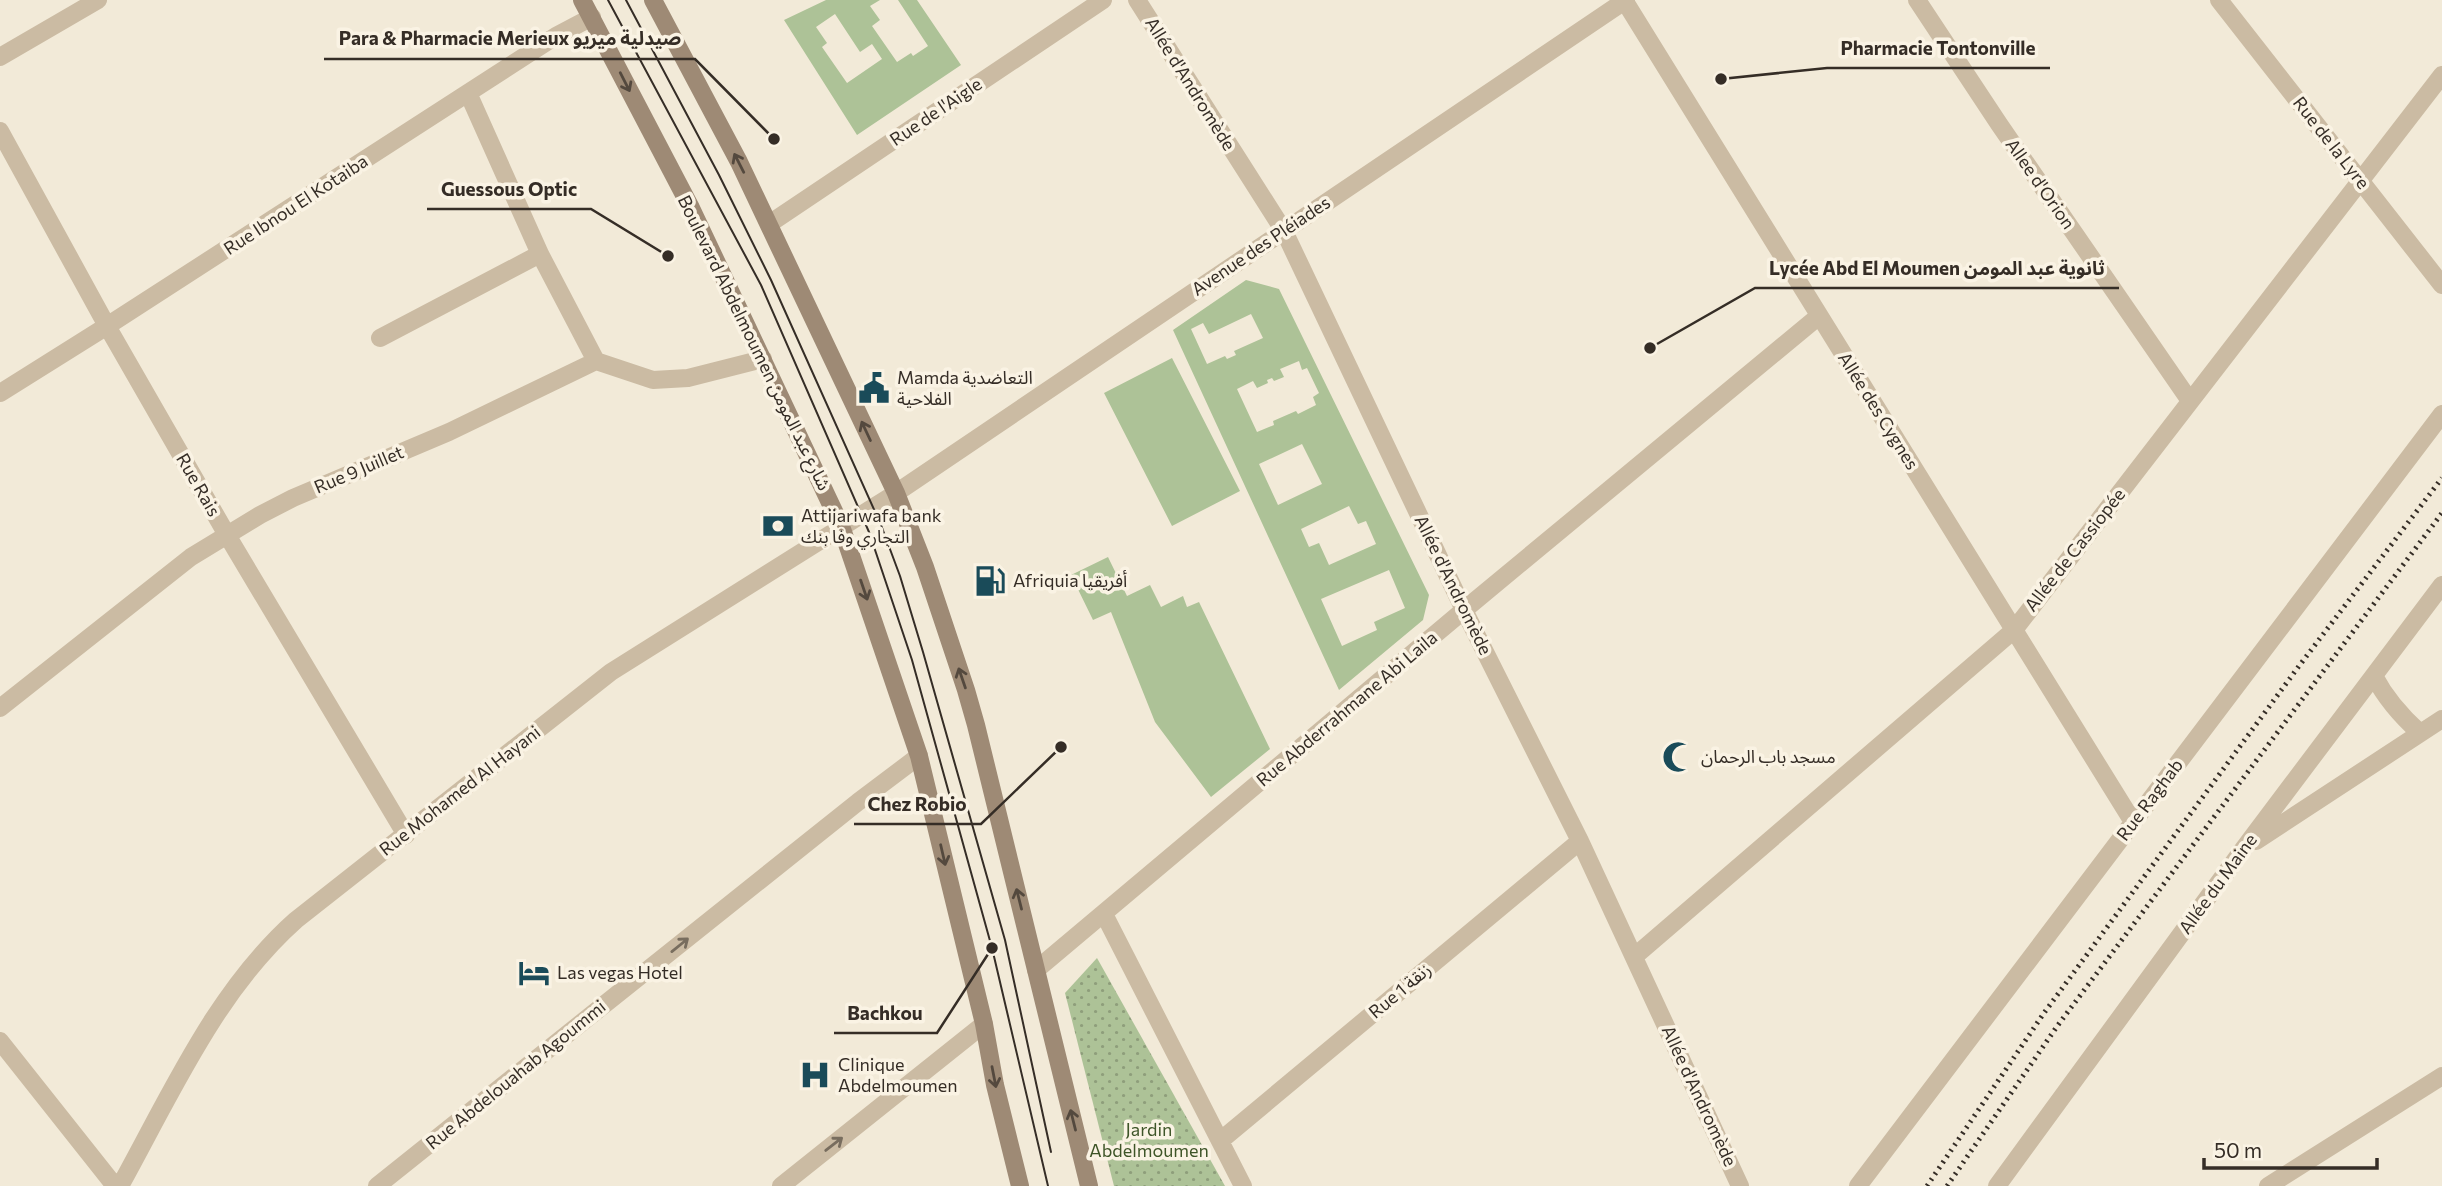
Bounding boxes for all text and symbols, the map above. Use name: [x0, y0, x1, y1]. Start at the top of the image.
street label: Allée d'Andromède: [1141, 13, 1241, 154]
callout: Para & Pharmacie Merieux صيدلية ميريو: [324, 19, 695, 59]
text: Para & Pharmacie Merieux صيدلية ميريو: [339, 26, 681, 50]
callout: Pharmacie Tontonville: [1827, 28, 2050, 68]
text: Pharmacie Tontonville: [1840, 36, 2036, 59]
one-way arrow: [619, 71, 633, 92]
street label: Rue de l'Aigle: [885, 72, 986, 150]
street label: Rue de la Lyre: [2289, 92, 2375, 193]
street label: Allee d'Orion: [2002, 134, 2080, 233]
street label: Rue Ibnou El Kotaiba: [219, 149, 372, 259]
one-way arrow: [731, 153, 745, 174]
callout: Guessous Optic: [427, 169, 591, 209]
text: Guessous Optic: [441, 177, 577, 200]
street label: Boulevard Abdelmoumen شارع عبد المومن: [670, 191, 836, 496]
street label: Avenue des Pléiades: [1187, 191, 1334, 300]
callout: Lycée Abd El Moumen ثانوية عبد المومن: [1755, 248, 2119, 288]
text: Lycée Abd El Moumen ثانوية عبد المومن: [1769, 256, 2105, 279]
street label: Allée des Cygnes: [1834, 348, 1924, 473]
place label: Mamda التعاضدية الفلاحية: [897, 366, 1033, 409]
public building icon: Mamda التعاضدية الفلاحية: [857, 371, 891, 405]
one-way arrow: [859, 421, 873, 442]
street label: Rue 9 Juillet: [311, 440, 407, 498]
street label: Rue Rais: [172, 449, 226, 520]
street label: Allée de Cassiopée: [2019, 483, 2129, 615]
place label: Attijariwafa bank التجاري وفا بنك: [801, 504, 942, 550]
bank icon: Attijariwafa bank التجاري وفا بنك: [761, 509, 795, 543]
street label: Allée d'Andromède: [1411, 511, 1497, 658]
fuel station icon: Afriquia أفريقيا: [973, 564, 1007, 598]
place label: Afriquia أفريقيا: [1013, 569, 1127, 592]
one-way arrow: [859, 579, 871, 601]
street label: Rue Abderrahmane Abi Laila: [1251, 626, 1441, 790]
one-way arrow: [955, 668, 967, 690]
street label: Rue Mohamed Al Hayani: [374, 720, 544, 860]
mosque icon: مسجد باب الرحمان: [1661, 740, 1695, 774]
place label: مسجد باب الرحمان: [1701, 745, 1836, 768]
street label: Rue Raghab: [2111, 754, 2187, 845]
callout: Chez Robio: [854, 784, 981, 824]
text: Chez Robio: [867, 792, 967, 815]
street label: Allée du Maine: [2173, 829, 2261, 938]
one-way arrow: [937, 843, 950, 866]
one-way arrow: [1012, 888, 1025, 911]
one-way arrow: [670, 937, 688, 952]
hotel icon: Las vegas Hotel: [517, 956, 551, 990]
street label: Rue 1 زنقة: [1364, 958, 1436, 1023]
place label: Las vegas Hotel: [557, 961, 683, 983]
callout: Bachkou: [834, 993, 937, 1033]
street label: Rue Abdelouahab Agoummi: [421, 995, 610, 1154]
text: Bachkou: [847, 1001, 923, 1024]
street label: Allée d'Andromède: [1658, 1022, 1742, 1170]
place label: Clinique Abdelmoumen: [838, 1053, 958, 1096]
hospital icon: Clinique Abdelmoumen: [798, 1058, 832, 1092]
one-way arrow: [988, 1065, 1001, 1088]
one-way arrow: [1066, 1109, 1079, 1132]
park label: Jardin Abdelmoumen: [1089, 1118, 1209, 1161]
scale bar: [2204, 1126, 2377, 1170]
one-way arrow: [824, 1136, 843, 1151]
text: 50 m: [2214, 1137, 2262, 1162]

